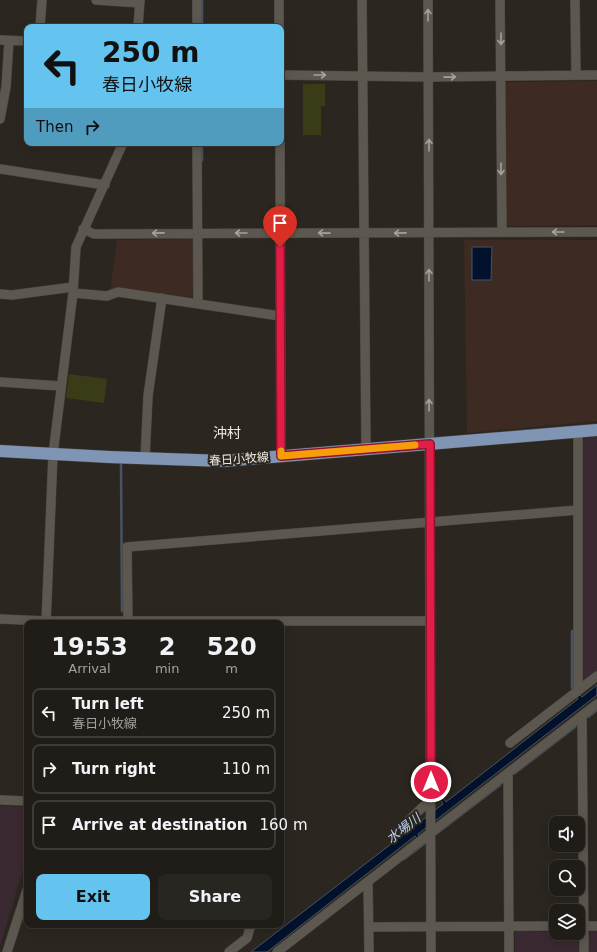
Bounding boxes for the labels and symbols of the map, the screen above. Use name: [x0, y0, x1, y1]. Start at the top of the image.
one-way arrow: [425, 9, 432, 22]
one-way arrow: [497, 32, 505, 45]
one-way arrow: [313, 71, 326, 79]
one-way arrow: [443, 73, 456, 81]
one-way arrow: [425, 139, 433, 152]
one-way arrow: [497, 162, 505, 175]
pin: [263, 206, 297, 247]
one-way arrow: [552, 228, 565, 236]
one-way arrow: [152, 229, 165, 237]
one-way arrow: [235, 229, 248, 237]
one-way arrow: [318, 229, 331, 237]
one-way arrow: [394, 229, 407, 237]
one-way arrow: [425, 269, 433, 282]
one-way arrow: [425, 399, 433, 412]
district label: 沖村: [213, 425, 241, 441]
street label: 春日小牧線: [209, 450, 269, 468]
position arrow: [410, 761, 452, 803]
water label: 水場川: [383, 809, 425, 846]

